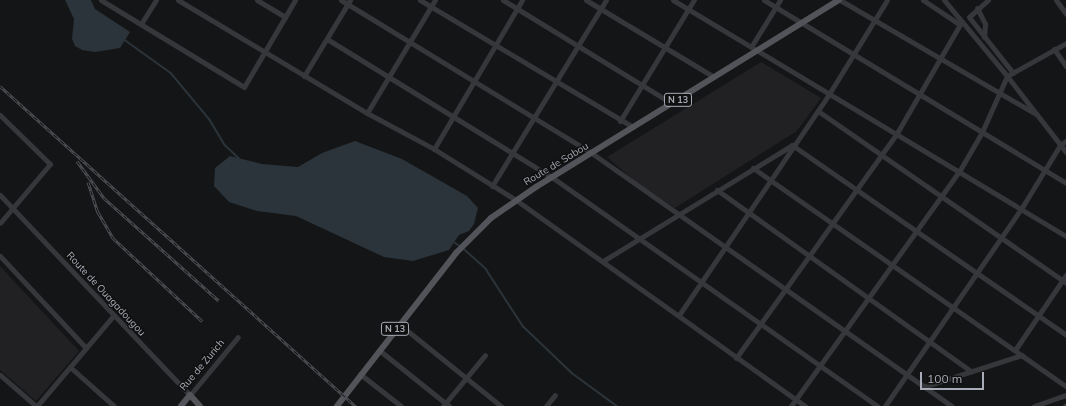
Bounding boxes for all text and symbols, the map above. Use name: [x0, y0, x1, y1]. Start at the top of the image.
road number: N 13: [663, 93, 693, 107]
street label: Route de Sabou: [521, 140, 591, 188]
street label: Route de Ouagadougou: [64, 250, 148, 338]
road number: N 13: [380, 322, 410, 336]
street label: Rue de Zurich: [177, 337, 227, 393]
scale bar: [922, 364, 986, 390]
text: 100 m: [927, 371, 962, 386]

